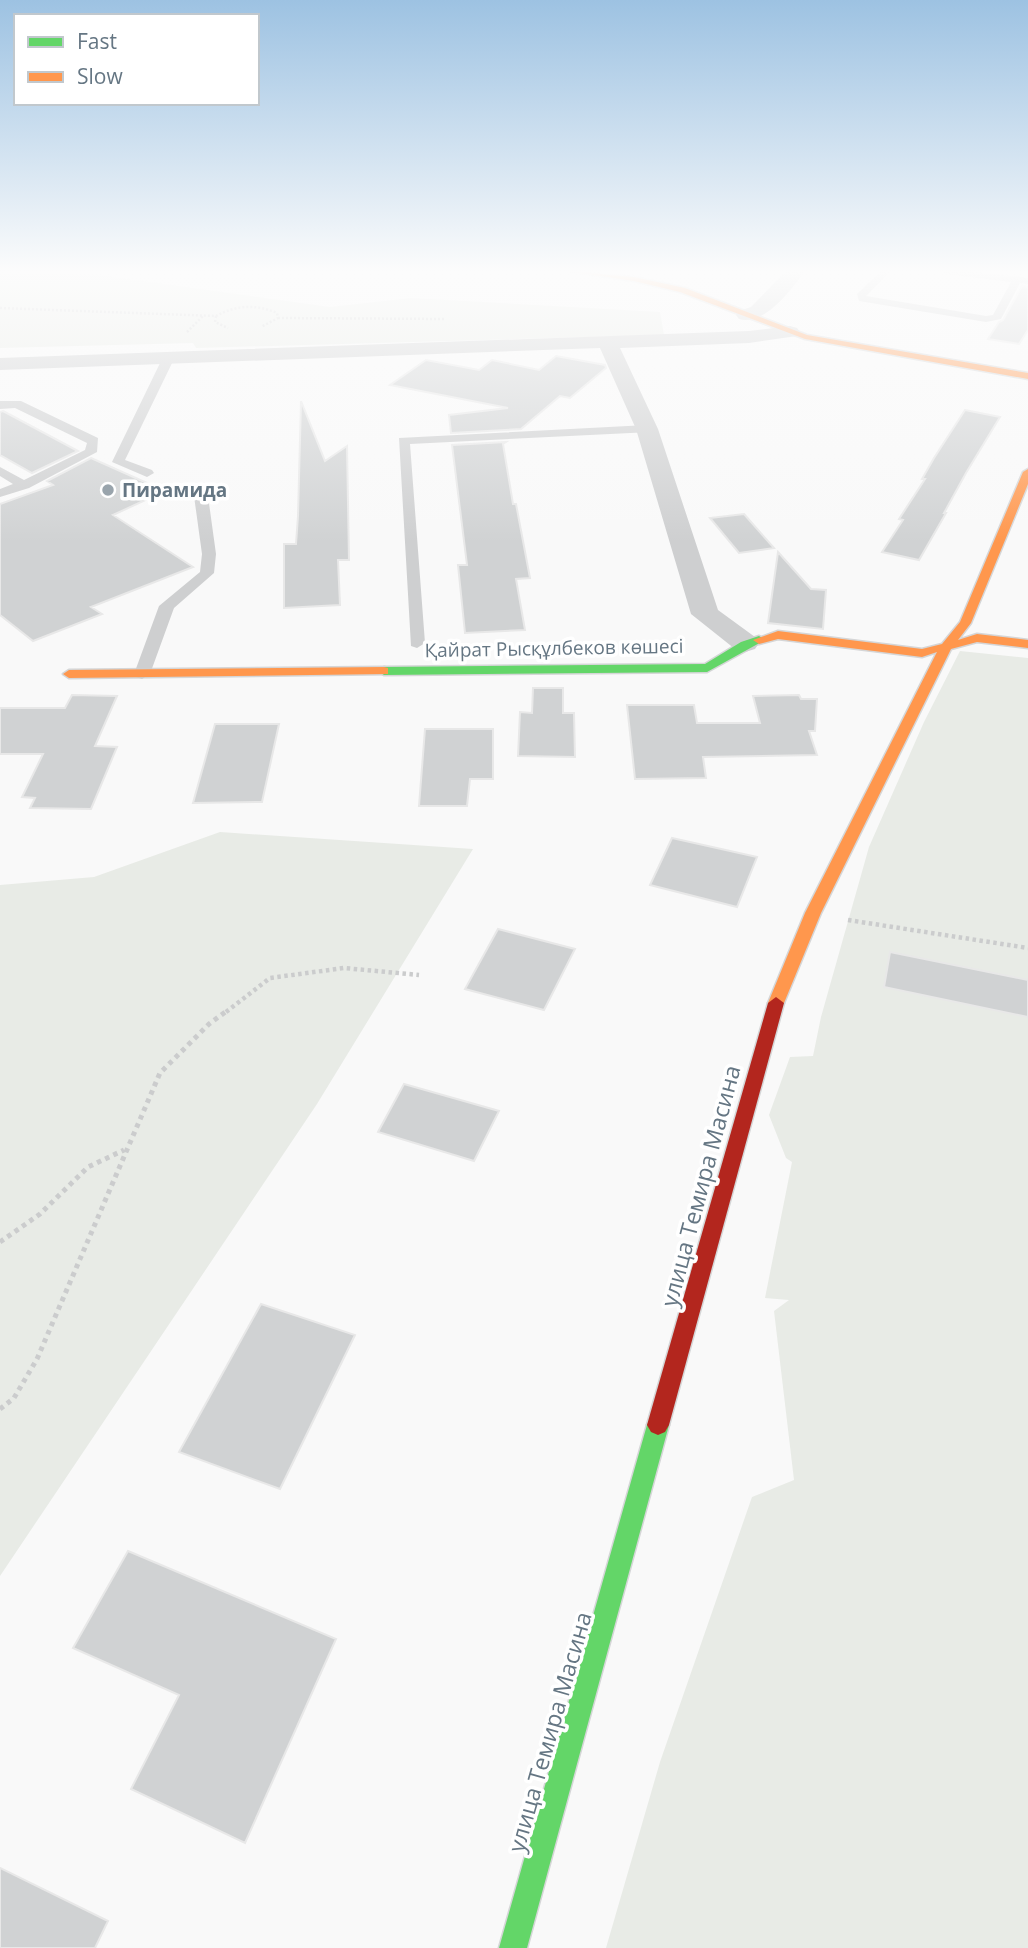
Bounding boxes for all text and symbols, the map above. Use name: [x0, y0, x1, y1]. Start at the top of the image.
legend: [14, 14, 259, 105]
text: Fast: [77, 27, 117, 55]
text: Slow: [77, 62, 123, 90]
place label: Пирамида: [122, 477, 227, 503]
marker: Пирамида: [100, 482, 116, 498]
street label: Қайрат Рысқұлбеков көшесі: [424, 633, 684, 663]
street label: улица Темира Масина: [652, 1061, 748, 1310]
street label: улица Темира Масина: [499, 1608, 599, 1856]

